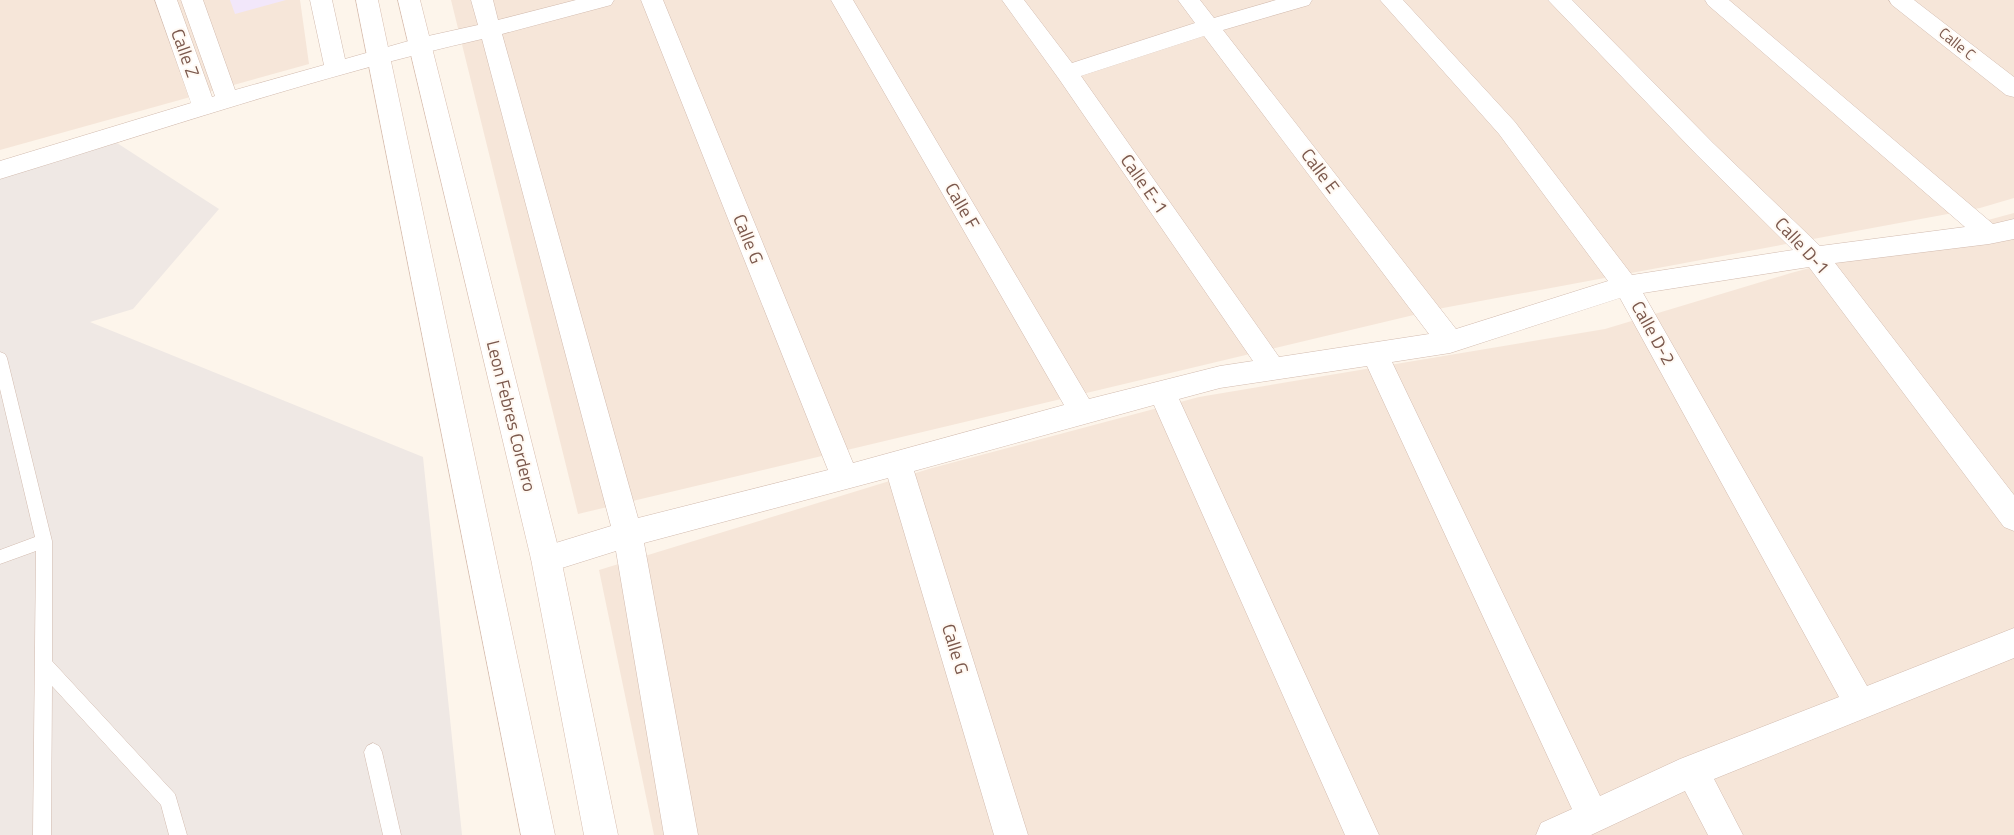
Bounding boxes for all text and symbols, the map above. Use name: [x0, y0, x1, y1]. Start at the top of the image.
street label: Calle C: [1934, 22, 1981, 66]
street label: Calle Z: [164, 25, 207, 81]
street label: Calle E: [1295, 143, 1346, 199]
street label: Calle E-1: [1114, 148, 1175, 219]
street label: Calle F: [938, 177, 987, 234]
street label: Calle G: [726, 210, 771, 268]
street label: Calle D-1: [1769, 211, 1836, 280]
street label: Calle D-2: [1625, 296, 1682, 370]
street label: Leon Febres Cordero: [480, 337, 543, 494]
street label: Calle G: [935, 620, 976, 677]

